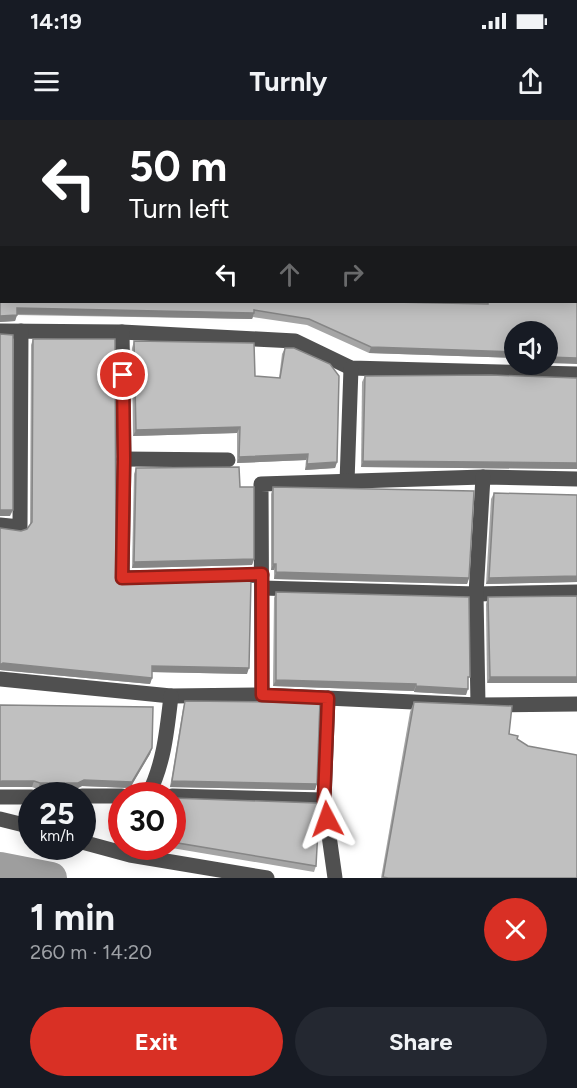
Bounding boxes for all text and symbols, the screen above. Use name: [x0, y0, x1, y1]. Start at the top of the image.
text: 14:19: [30, 8, 82, 35]
icon: menu: [30, 65, 63, 98]
text: Turnly: [250, 65, 327, 98]
icon: share: [514, 65, 547, 98]
text: 50 m: [129, 141, 227, 192]
icon: left: [30, 144, 108, 222]
text: Turn left: [129, 192, 229, 225]
icon: left: [210, 258, 243, 291]
icon: ahead: [273, 258, 306, 291]
icon: right: [336, 258, 369, 291]
map controls: [504, 321, 558, 375]
button: sound: [504, 321, 558, 375]
pin: [97, 349, 148, 400]
icon: arrive: [106, 358, 139, 391]
speed limit sign: 30: [108, 782, 186, 860]
position arrow: [295, 787, 359, 851]
text: 25: [40, 795, 74, 832]
text: km/h: [40, 827, 74, 845]
text: 1 min: [30, 896, 115, 939]
button: close: [484, 898, 547, 961]
text: 260 m · 14:20: [30, 940, 152, 964]
button: Exit: [30, 1007, 283, 1076]
button: Share: [295, 1007, 547, 1076]

